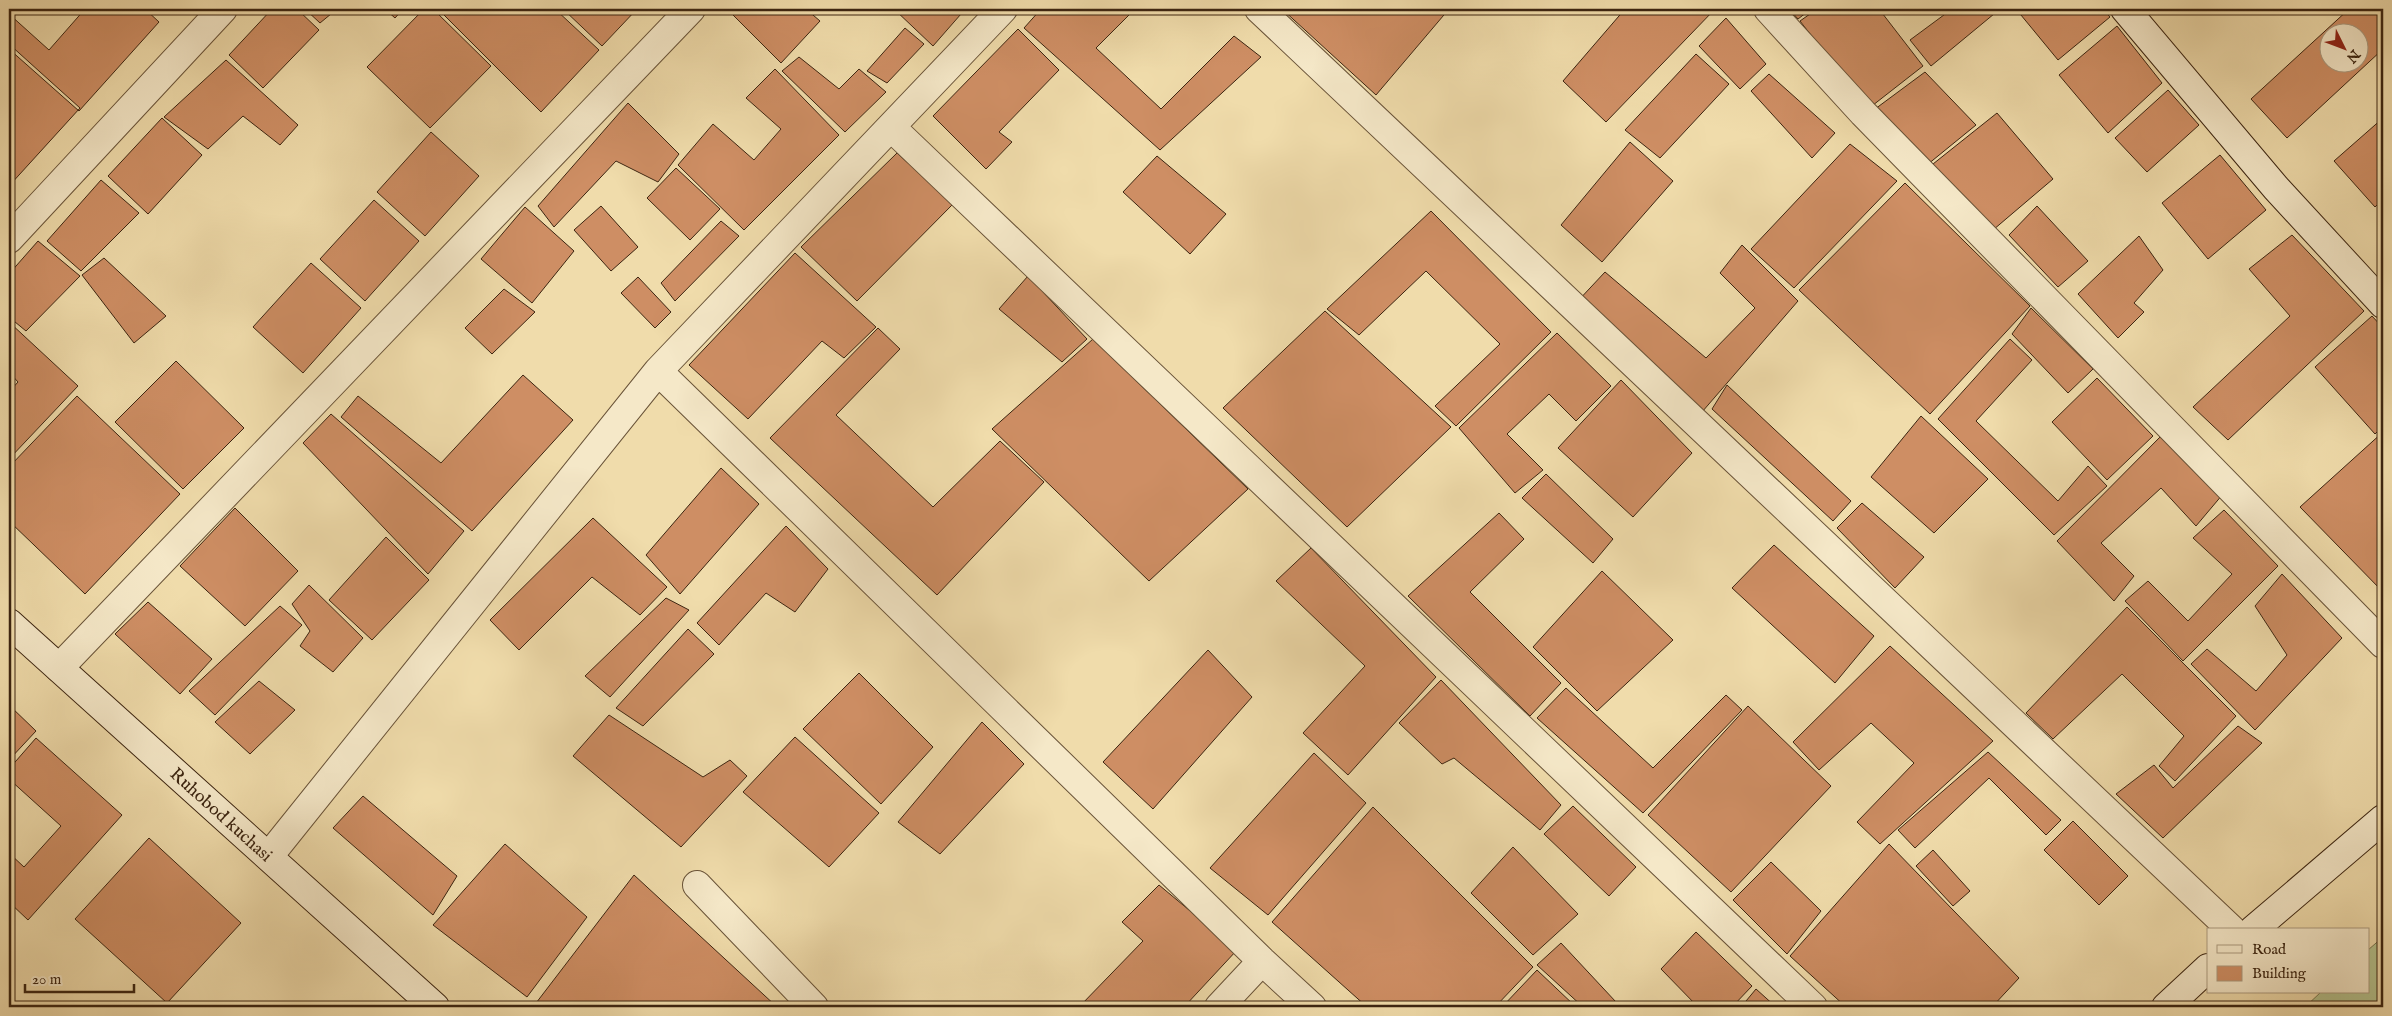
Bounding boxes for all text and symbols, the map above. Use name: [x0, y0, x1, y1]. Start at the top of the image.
north arrow: [2320, 22, 2370, 72]
text: N: [2342, 45, 2364, 67]
street label: Ruhobod kuchasi: [164, 763, 277, 868]
legend: [2207, 928, 2370, 994]
text: Road: [2252, 940, 2287, 959]
scale bar: [25, 961, 134, 993]
text: Building: [2252, 964, 2307, 983]
text: 20 m: [32, 970, 62, 989]

